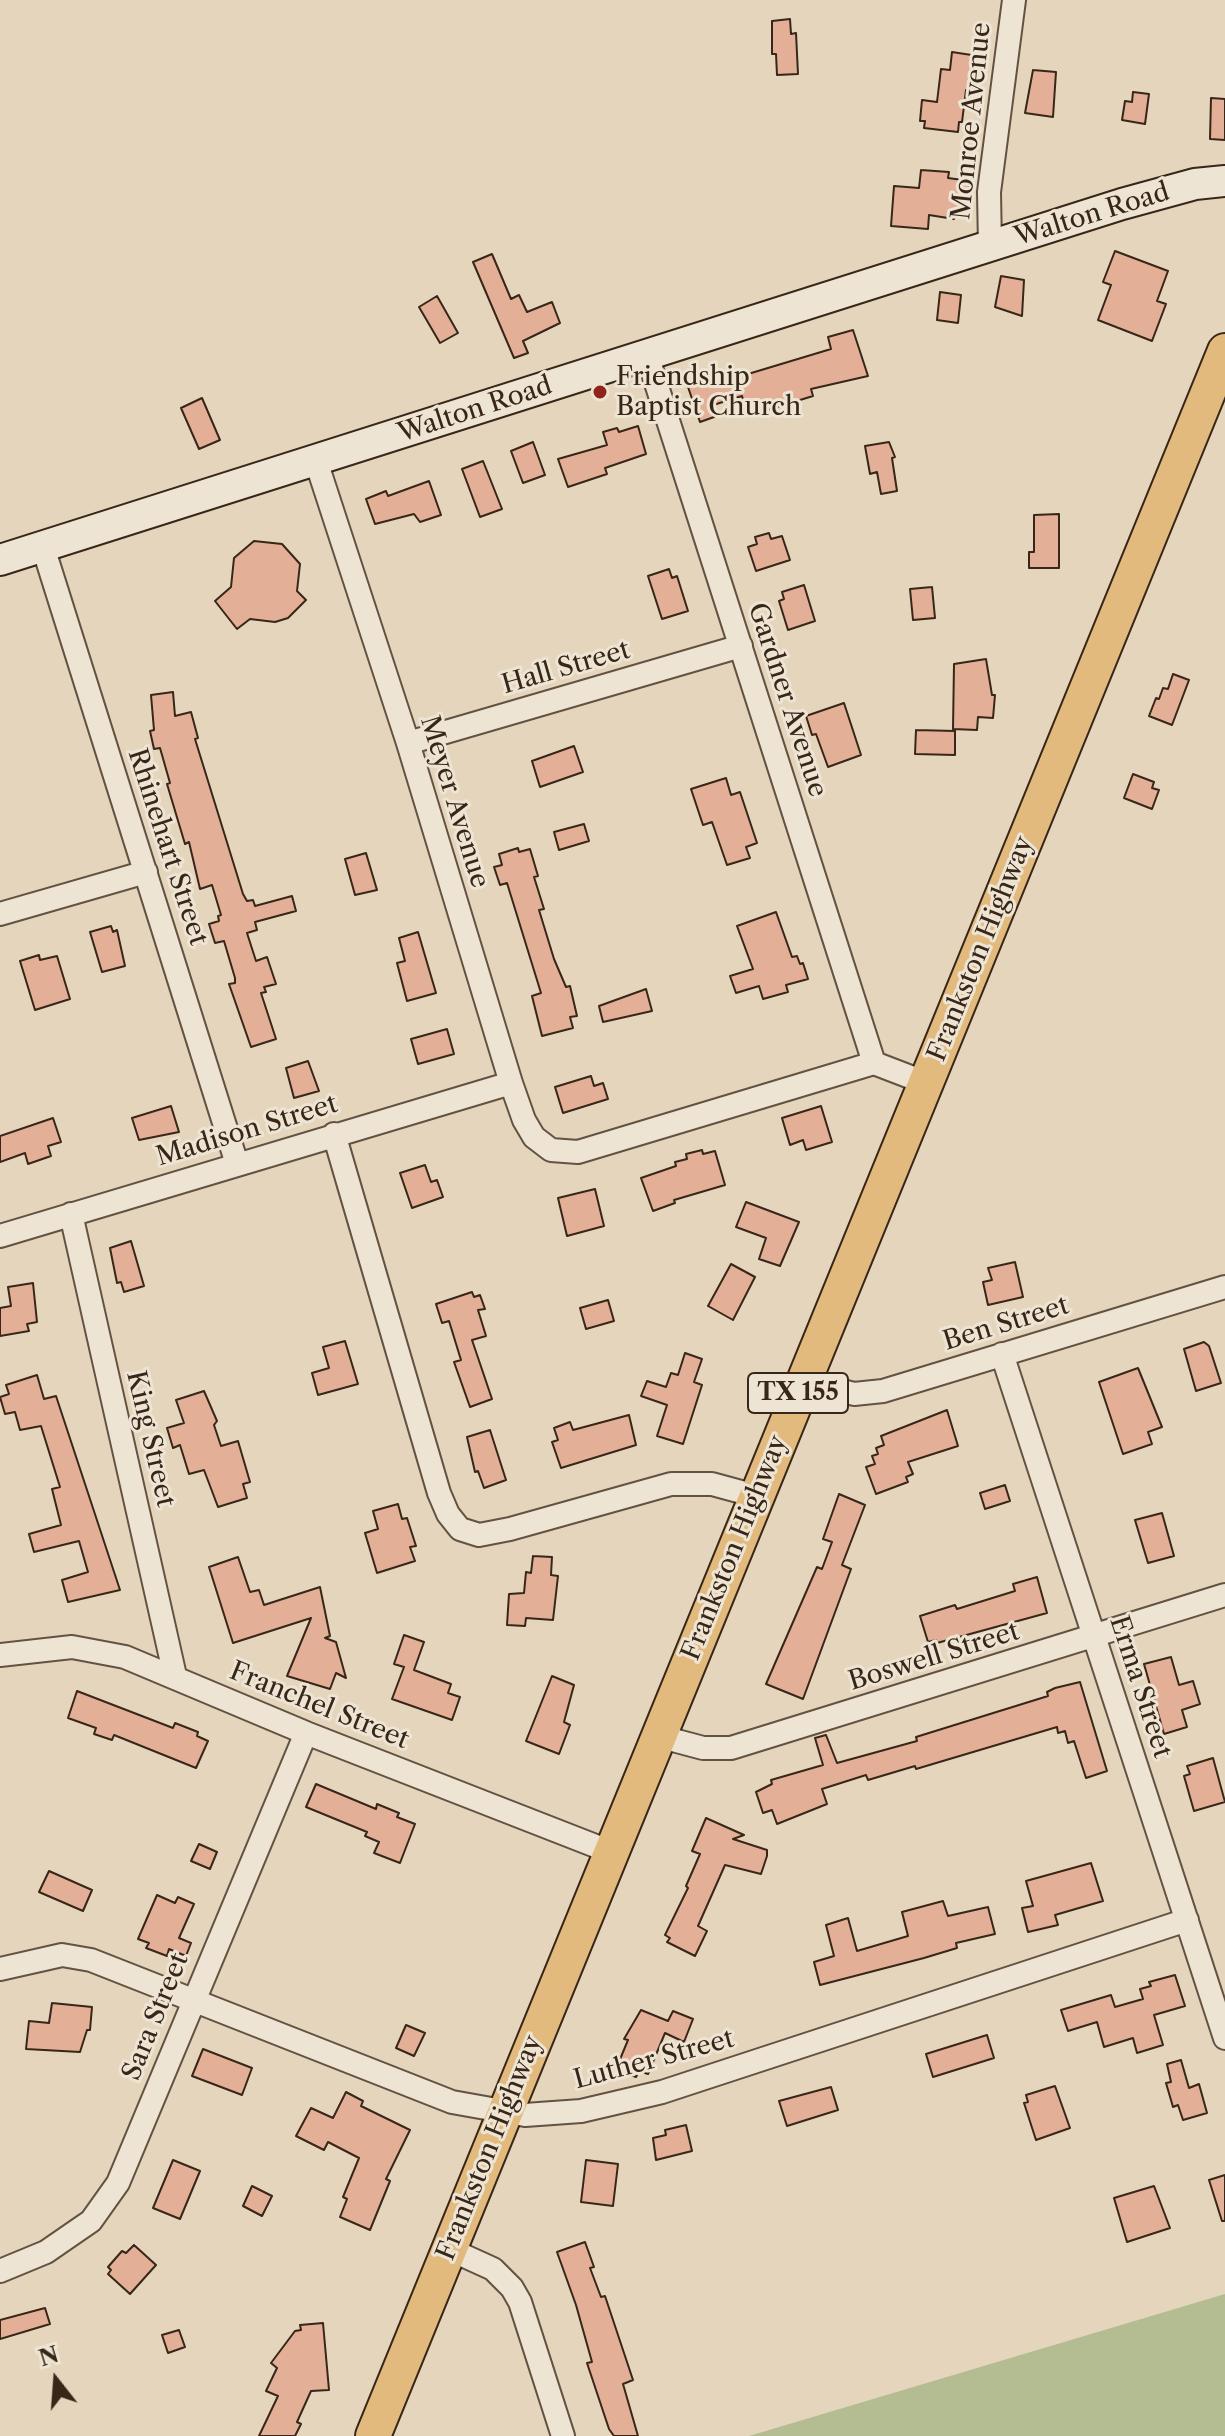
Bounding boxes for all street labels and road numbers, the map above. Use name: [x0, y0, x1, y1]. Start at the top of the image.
street label: Monroe Avenue: [946, 21, 998, 221]
street label: Walton Road: [1011, 177, 1173, 253]
street label: Walton Road: [394, 370, 556, 450]
street label: Gardner Avenue: [741, 599, 833, 801]
street label: Hall Street: [498, 635, 634, 701]
street label: Meyer Avenue: [413, 712, 495, 892]
street label: Rhinehart Street: [121, 745, 213, 949]
street label: Frankston Highway: [922, 832, 1040, 1066]
street label: Madison Street: [153, 1089, 341, 1173]
street label: Ben Street: [939, 1290, 1073, 1358]
street label: King Street: [119, 1368, 181, 1510]
road number: TX 155: [748, 1373, 848, 1413]
street label: Frankston Highway: [676, 1431, 794, 1665]
street label: Erma Street: [1102, 1612, 1178, 1762]
street label: Boswell Street: [845, 1616, 1023, 1698]
street label: Franchel Street: [225, 1656, 413, 1756]
street label: Sara Street: [116, 1949, 196, 2085]
street label: Luther Street: [570, 2024, 738, 2096]
street label: Frankston Highway: [431, 2031, 549, 2265]

